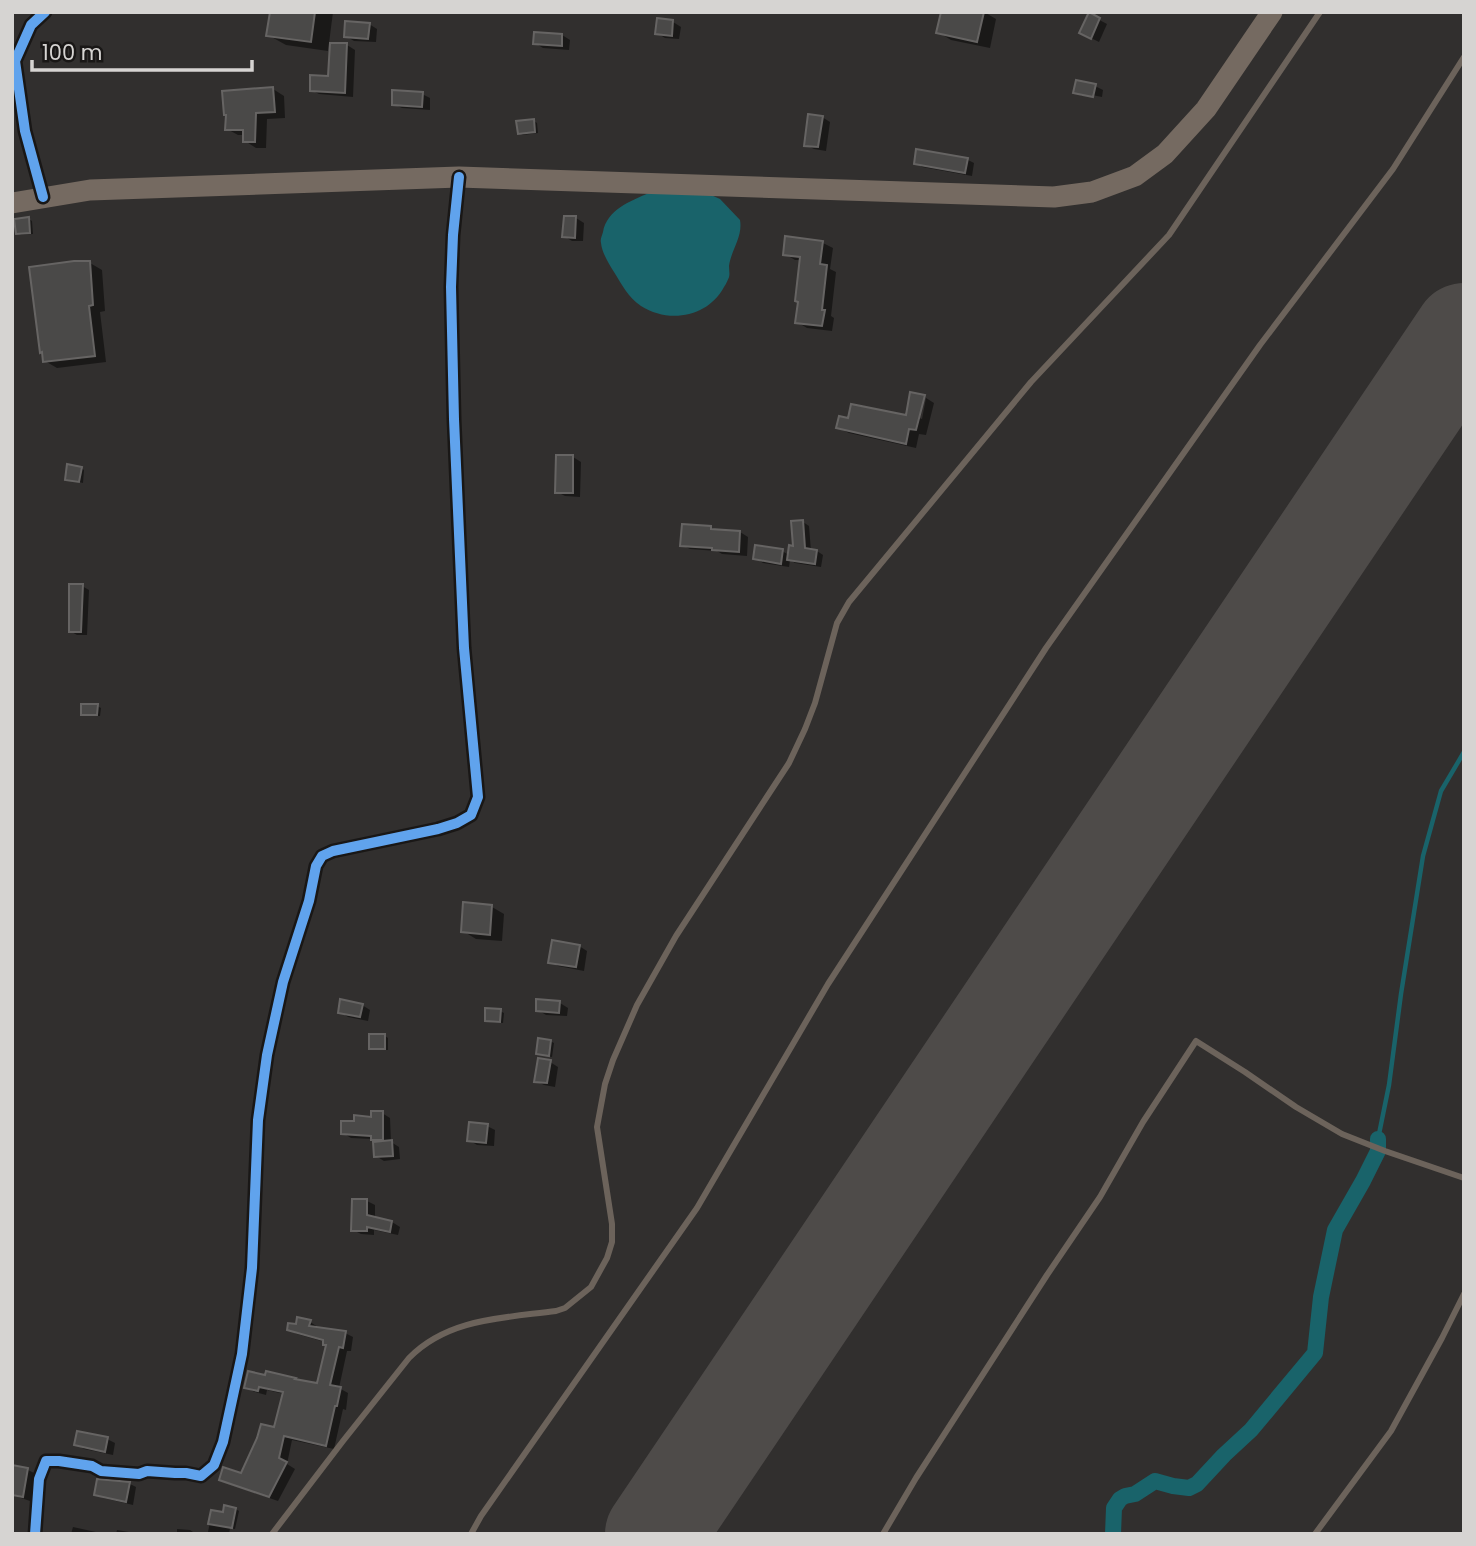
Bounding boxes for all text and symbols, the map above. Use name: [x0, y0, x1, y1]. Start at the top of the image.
scale bar: [32, 28, 252, 72]
text: 100 m: [42, 38, 102, 67]

